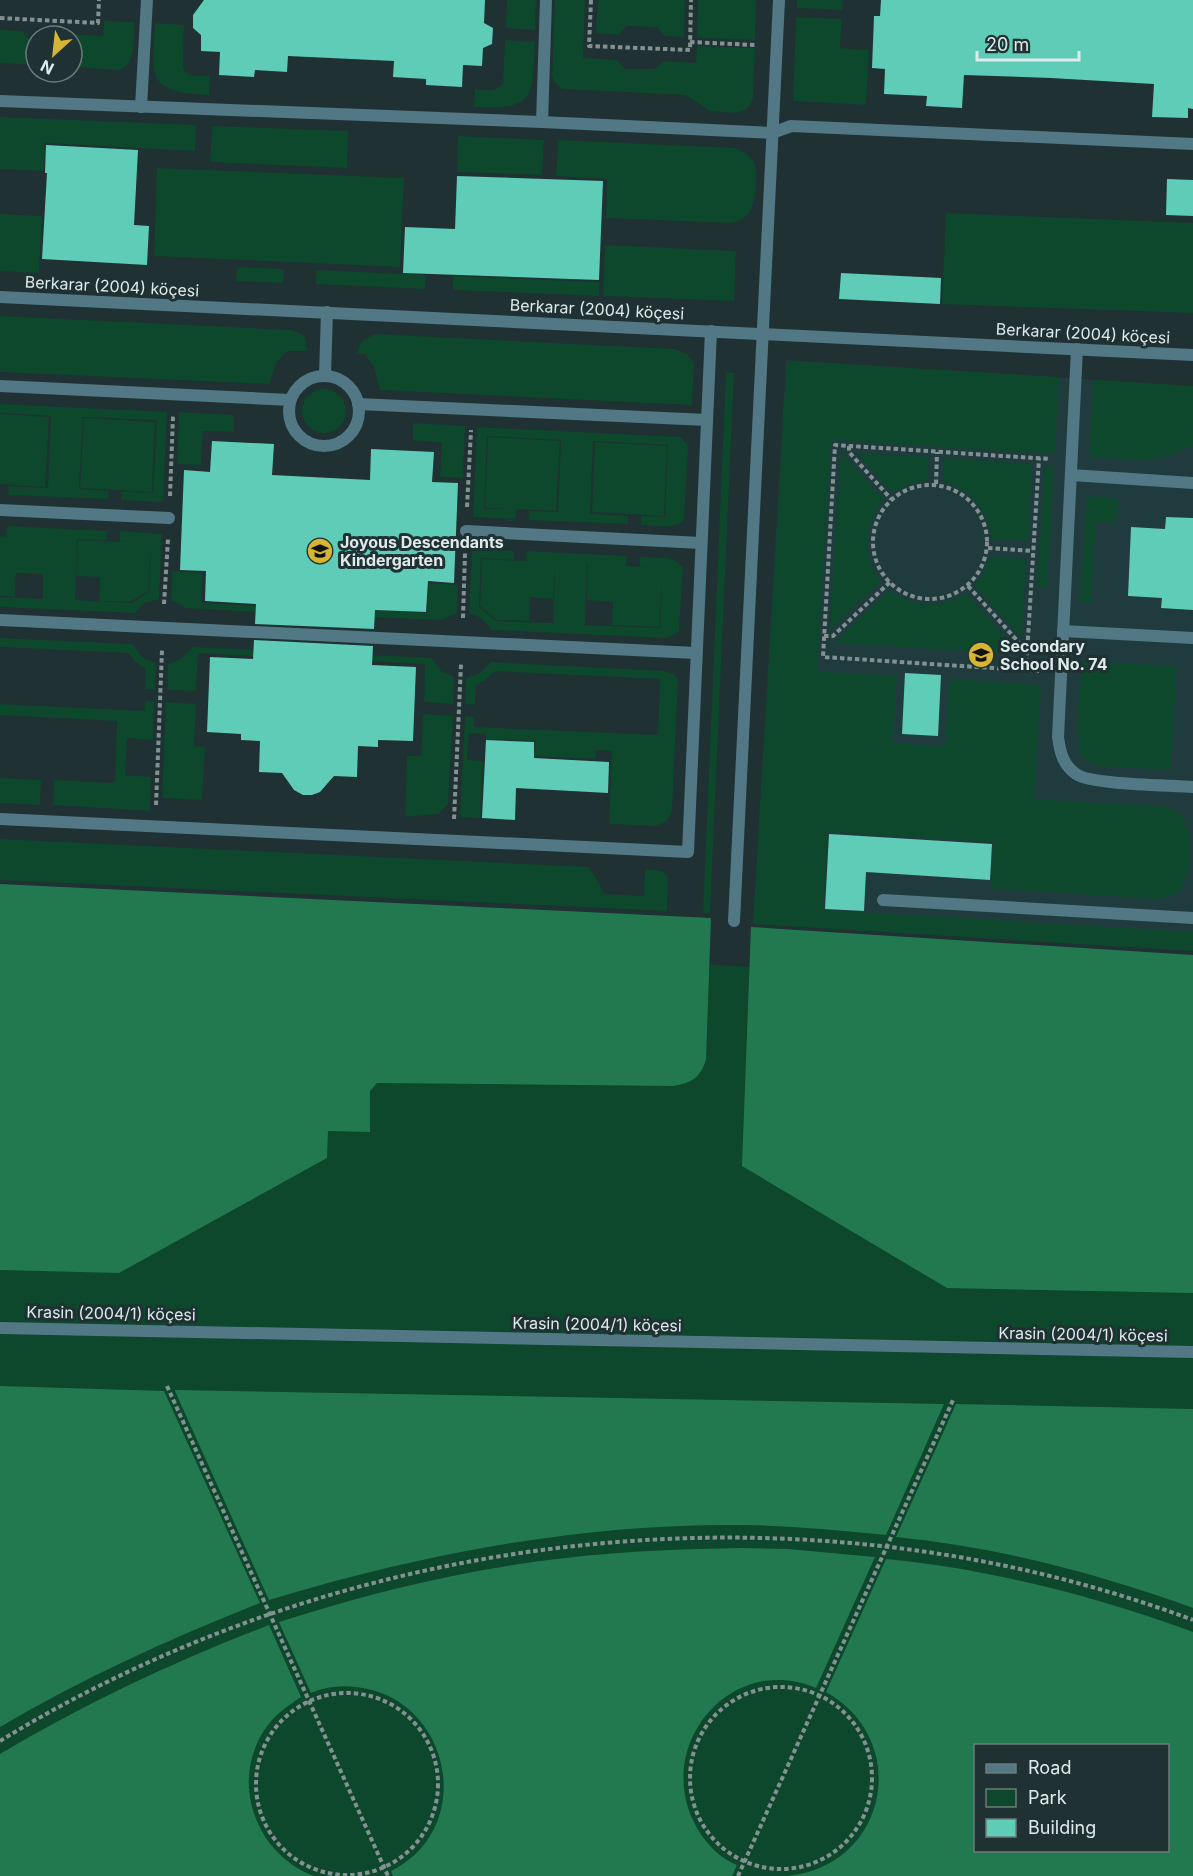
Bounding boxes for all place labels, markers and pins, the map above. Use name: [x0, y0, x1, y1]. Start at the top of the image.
place label: Joyous Descendants Kindergarten: [340, 532, 504, 570]
school or university icon: Joyous Descendants Kindergarten: [305, 536, 335, 566]
place label: Secondary School No. 74: [1000, 636, 1108, 674]
school or university icon: Secondary School No. 74: [966, 640, 996, 670]

